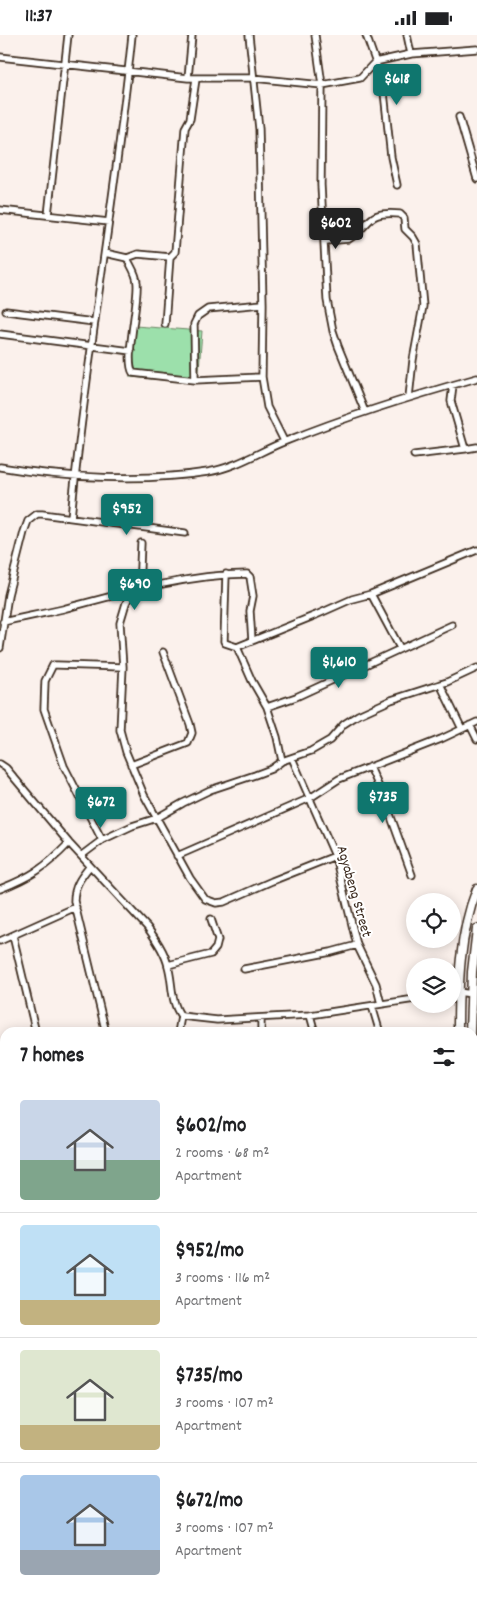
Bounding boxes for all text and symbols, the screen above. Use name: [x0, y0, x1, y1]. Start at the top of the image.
text: 11:37: [25, 4, 52, 31]
pin: $618: [367, 63, 427, 106]
text: $618: [384, 68, 410, 91]
pin: $602: [306, 207, 366, 250]
text: $602: [320, 212, 352, 235]
pin: $952: [97, 493, 157, 536]
text: $952: [112, 498, 142, 521]
pin: $690: [105, 569, 165, 611]
text: $690: [119, 573, 151, 596]
pin: $1,610: [298, 647, 380, 689]
text: $1,610: [322, 651, 356, 674]
pin: $735: [353, 781, 413, 824]
text: $735: [369, 786, 397, 809]
pin: $672: [71, 787, 131, 829]
text: $672: [86, 791, 116, 814]
street label: Agyabeng Street: [329, 843, 377, 940]
map controls: [406, 893, 461, 1013]
button: locate: [406, 893, 461, 948]
button: layers: [406, 958, 461, 1013]
text: 7 homes: [20, 1042, 84, 1072]
icon: filters: [430, 1043, 458, 1071]
text: $602/mo: [175, 1112, 246, 1142]
icon: home: [60, 1120, 120, 1180]
text: 2 rooms · 68 m²: [175, 1142, 269, 1165]
text: Apartment: [175, 1165, 242, 1188]
text: $952/mo: [175, 1237, 244, 1267]
icon: home: [60, 1245, 120, 1305]
text: 3 rooms · 116 m²: [175, 1267, 270, 1290]
text: Apartment: [175, 1290, 242, 1313]
text: $735/mo: [175, 1362, 243, 1392]
icon: home: [60, 1370, 120, 1430]
text: 3 rooms · 107 m²: [175, 1392, 274, 1415]
text: Apartment: [175, 1415, 242, 1438]
text: $672/mo: [175, 1487, 243, 1517]
icon: home: [60, 1495, 120, 1555]
text: 3 rooms · 107 m²: [175, 1517, 274, 1540]
text: Apartment: [175, 1540, 242, 1563]

